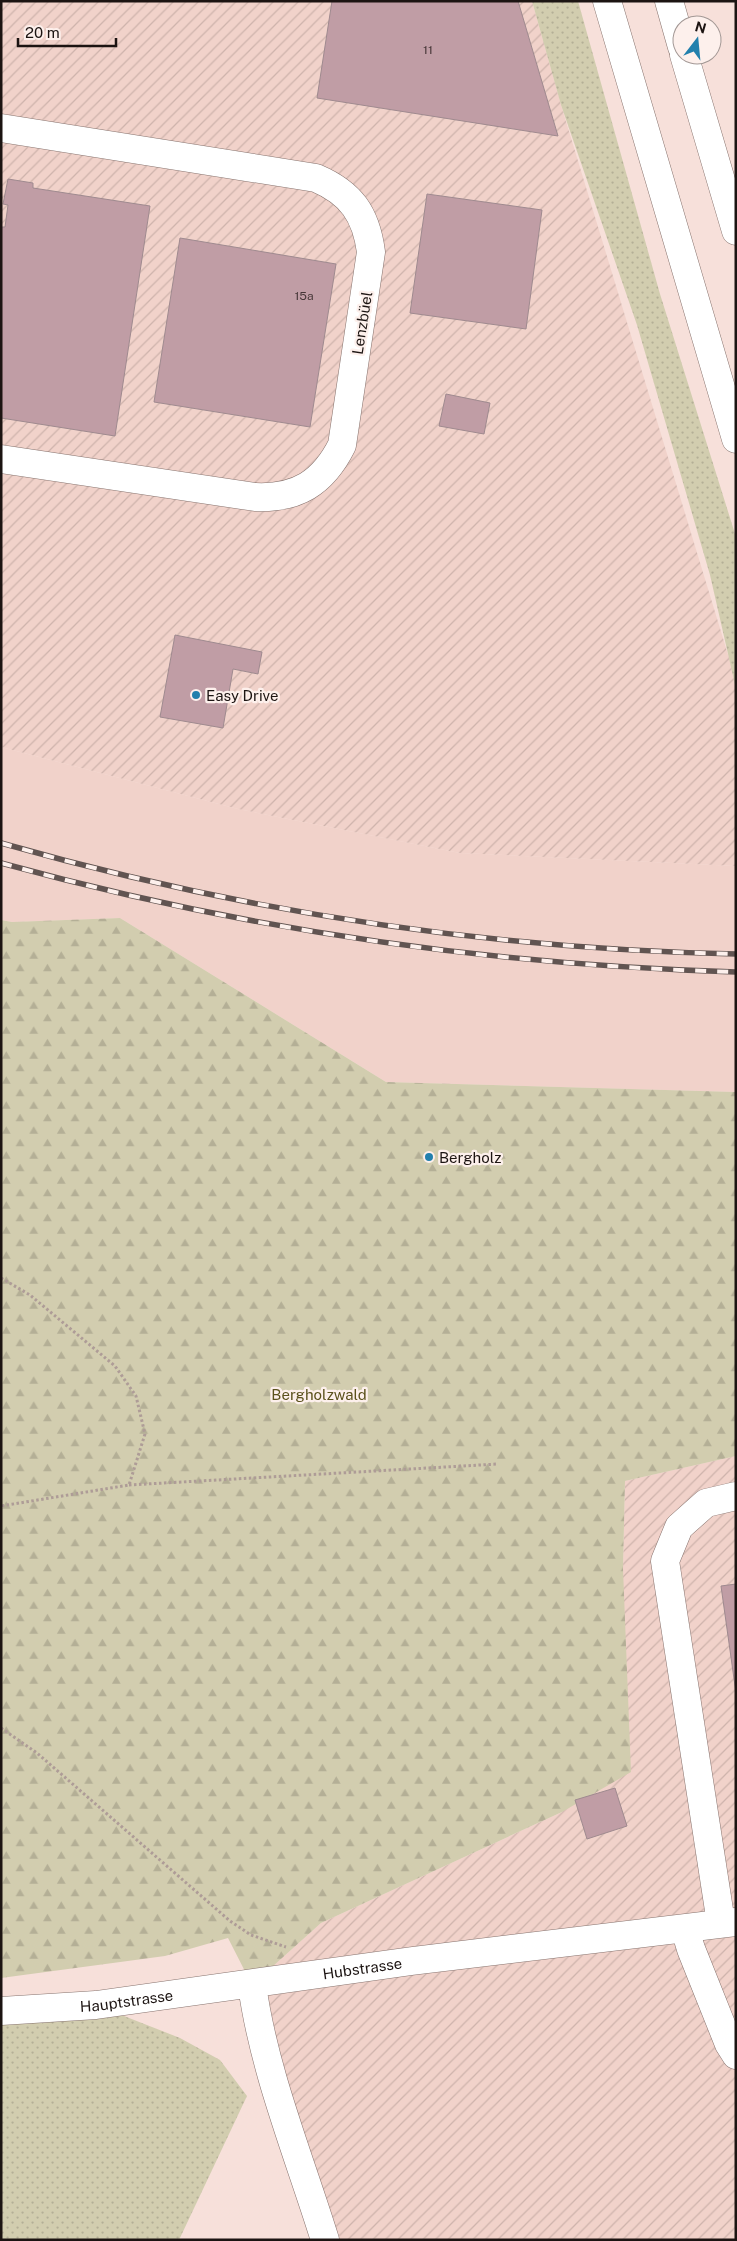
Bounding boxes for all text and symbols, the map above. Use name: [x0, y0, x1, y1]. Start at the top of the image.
scale bar: [18, 15, 115, 47]
north arrow: [672, 15, 722, 65]
text: N: [693, 18, 708, 37]
text: 20 m: [25, 24, 60, 41]
house number: 11: [423, 43, 433, 57]
house number: 15a: [294, 289, 314, 303]
street label: Lenzbüel: [349, 290, 375, 356]
place label: Easy Drive: [206, 687, 279, 704]
marker: Easy Drive: [190, 689, 202, 701]
place label: Bergholz: [439, 1149, 502, 1166]
marker: Bergholz: [423, 1151, 435, 1163]
park label: Bergholzwald: [271, 1386, 367, 1403]
street label: Hubstrasse: [321, 1954, 403, 1982]
street label: Hauptstrasse: [79, 1986, 174, 2014]

